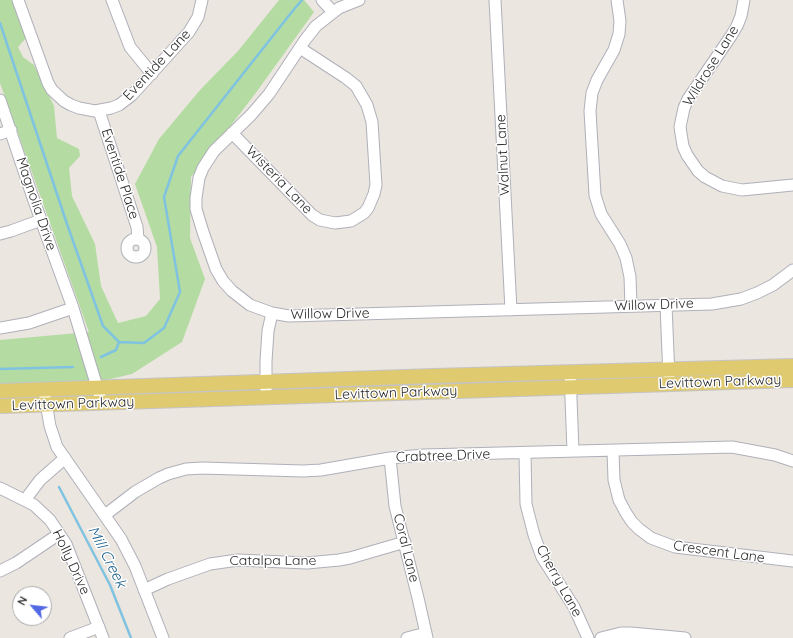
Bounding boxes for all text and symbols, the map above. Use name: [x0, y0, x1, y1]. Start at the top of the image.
street label: Wildrose Lane: [680, 23, 742, 109]
street label: Eventide Lane: [120, 26, 194, 104]
street label: Walnut Lane: [492, 114, 514, 196]
street label: Eventide Place: [97, 127, 143, 221]
street label: Wisteria Lane: [242, 142, 316, 218]
street label: Magnolia Drive: [12, 155, 60, 253]
street label: Willow Drive: [614, 295, 694, 315]
street label: Willow Drive: [290, 305, 370, 323]
street label: Levittown Parkway: [658, 371, 782, 393]
street label: Levittown Parkway: [334, 382, 458, 404]
street label: Levittown Parkway: [11, 393, 135, 415]
street label: Crabtree Drive: [395, 446, 491, 466]
street label: Coral Lane: [389, 512, 423, 584]
water label: Mill Creek: [84, 523, 130, 591]
street label: Holly Drive: [49, 527, 93, 597]
street label: Crescent Lane: [672, 537, 766, 567]
street label: Cherry Lane: [532, 542, 586, 620]
street label: Catalpa Lane: [230, 553, 316, 569]
north arrow: [12, 586, 52, 626]
text: N: [14, 594, 30, 608]

